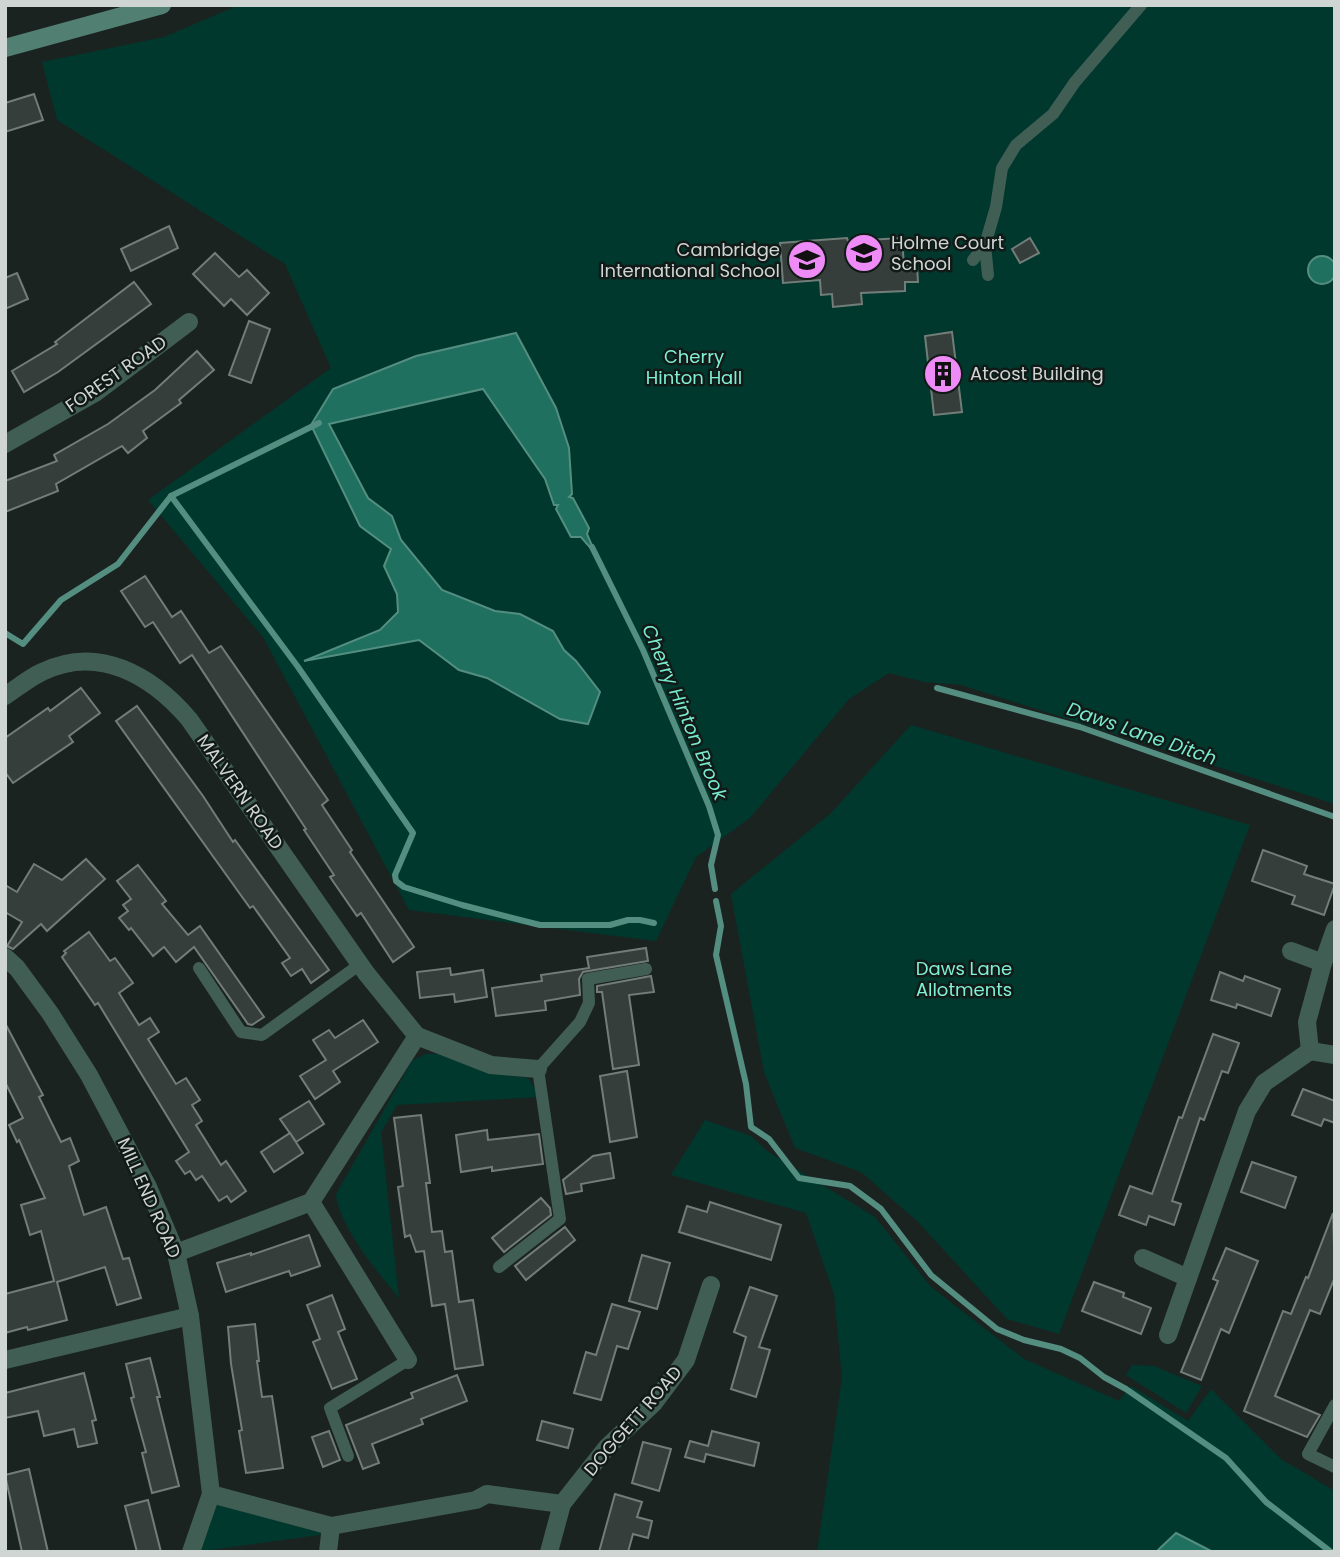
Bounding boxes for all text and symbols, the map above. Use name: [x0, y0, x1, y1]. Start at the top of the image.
place label: Holme Court School: [891, 230, 1004, 276]
school or university icon: Holme Court School: [843, 232, 885, 274]
place label: Cambridge International School: [600, 237, 780, 283]
school or university icon: Cambridge International School: [786, 239, 828, 281]
street label: FOREST ROAD: [60, 329, 171, 418]
park label: Cherry Hinton Hall: [646, 344, 742, 390]
building icon: Atcost Building: [922, 353, 964, 395]
place label: Atcost Building: [970, 361, 1104, 386]
water label: Cherry Hinton Brook: [635, 620, 734, 806]
water label: Daws Lane Ditch: [1063, 695, 1220, 772]
street label: MALVERN ROAD: [191, 729, 289, 854]
park label: Daws Lane Allotments: [916, 956, 1012, 1002]
street label: MILL END ROAD: [112, 1133, 187, 1262]
street label: DOGGETT ROAD: [578, 1360, 687, 1481]

